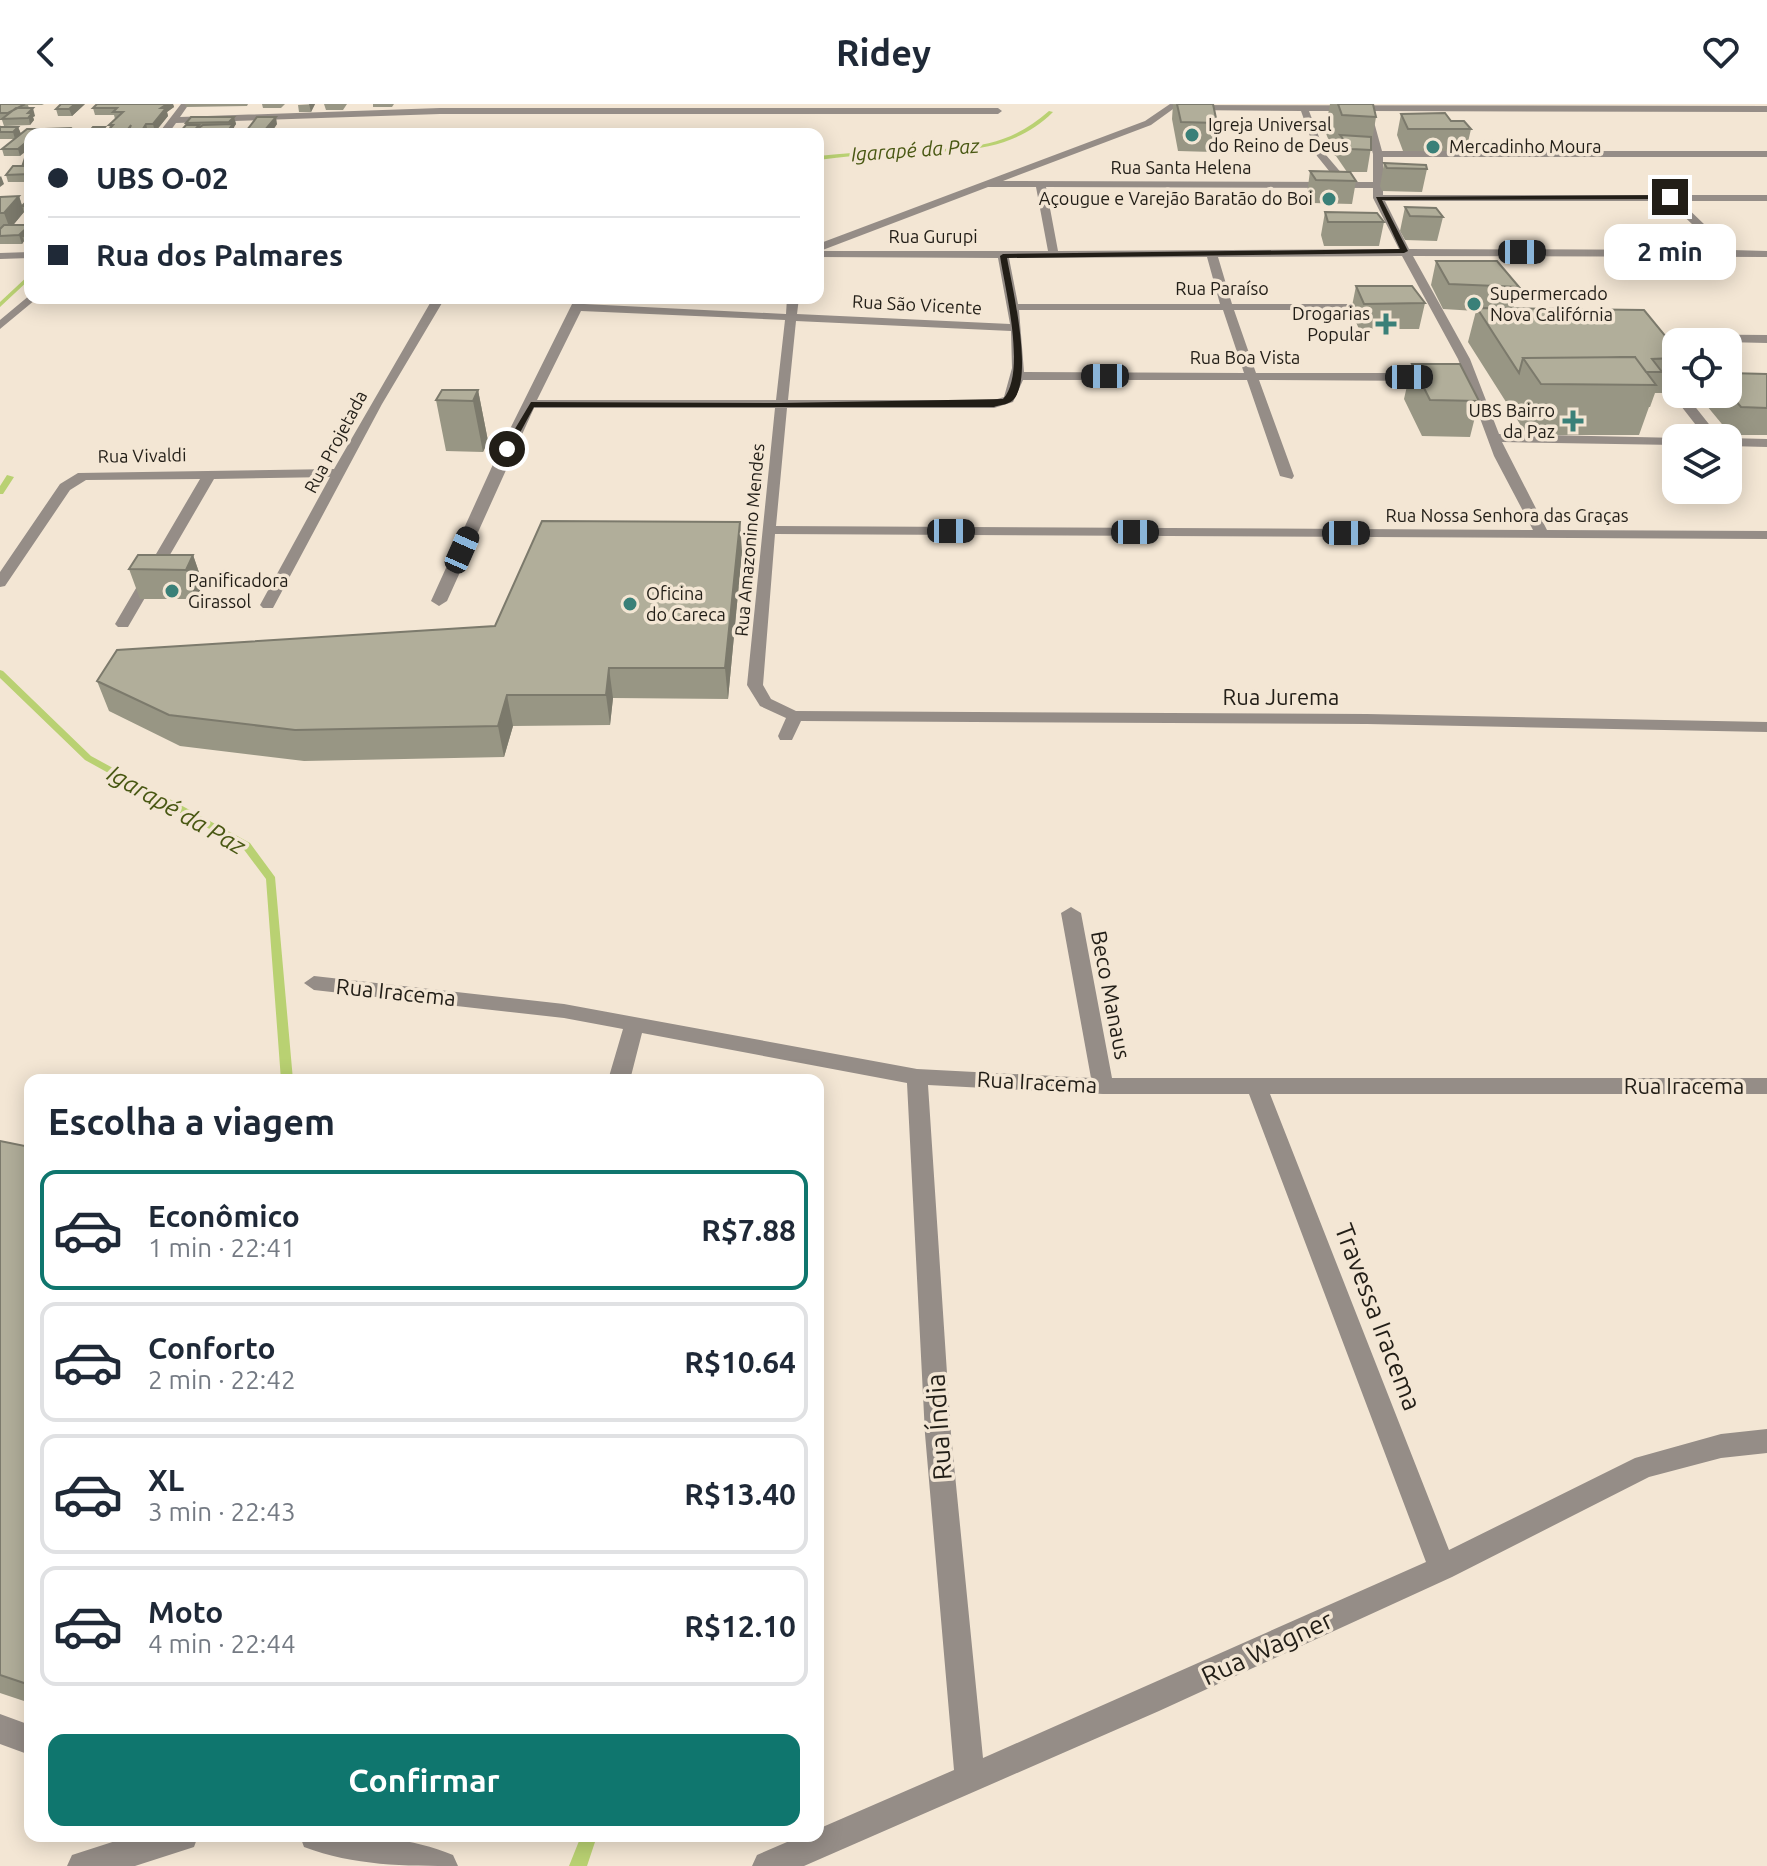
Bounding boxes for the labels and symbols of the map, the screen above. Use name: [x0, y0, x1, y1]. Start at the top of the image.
place label: Igreja Universal do Reino de Deus: [1208, 114, 1349, 155]
marker: Igreja Universal do Reino de Deus: [1183, 126, 1201, 144]
water label: Igarapé da Paz: [850, 133, 981, 165]
place label: Mercadinho Moura: [1449, 136, 1602, 156]
marker: Mercadinho Moura: [1424, 138, 1442, 156]
street label: Rua Santa Helena: [1111, 157, 1251, 177]
route end: [1652, 179, 1688, 215]
place label: Açougue e Varejão Baratão do Boi: [1039, 188, 1313, 208]
marker: Açougue e Varejão Baratão do Boi: [1320, 190, 1338, 208]
callout: 2 min: [1604, 225, 1736, 281]
street label: Rua Gurupi: [888, 226, 978, 246]
car: [1498, 240, 1546, 264]
street label: Rua Paraíso: [1175, 278, 1269, 298]
place label: Supermercado Nova Califórnia: [1490, 283, 1613, 324]
street label: Rua São Vicente: [852, 291, 983, 317]
marker: Supermercado Nova Califórnia: [1465, 295, 1483, 313]
place label: Drogarias Popular: [1292, 303, 1370, 344]
marker: Drogarias Popular: [1377, 315, 1395, 333]
street label: Rua Boa Vista: [1190, 347, 1300, 367]
car: [1081, 364, 1129, 388]
car: [1385, 365, 1433, 389]
street label: Rua Projetada: [300, 387, 371, 496]
place label: UBS Bairro da Paz: [1469, 400, 1555, 441]
marker: UBS Bairro da Paz: [1562, 410, 1584, 432]
route start: [489, 431, 525, 467]
street label: Rua Amazonino Mendes: [731, 442, 767, 637]
street label: Rua Vivaldi: [97, 444, 187, 466]
street label: Rua Nossa Senhora das Graças: [1386, 505, 1629, 525]
car: [927, 519, 975, 543]
car: [1111, 520, 1159, 544]
car: [1322, 521, 1370, 545]
car: [441, 523, 483, 577]
place label: Panificadora Girassol: [188, 570, 288, 611]
marker: Panificadora Girassol: [163, 582, 181, 600]
place label: Oficina do Careca: [646, 583, 726, 624]
marker: Oficina do Careca: [621, 595, 639, 613]
street label: Rua Jurema: [1223, 684, 1339, 709]
water label: Igarapé da Paz: [103, 759, 251, 860]
street label: Beco Manaus: [1087, 928, 1136, 1061]
street label: Rua Iracema: [335, 973, 457, 1010]
street label: Rua Iracema: [976, 1066, 1098, 1097]
street label: Rua Iracema: [1624, 1073, 1744, 1098]
street label: Travessa Iracema: [1330, 1219, 1427, 1414]
street label: Rua Índia: [919, 1373, 957, 1481]
street label: Rua Wagner: [1197, 1604, 1337, 1691]

